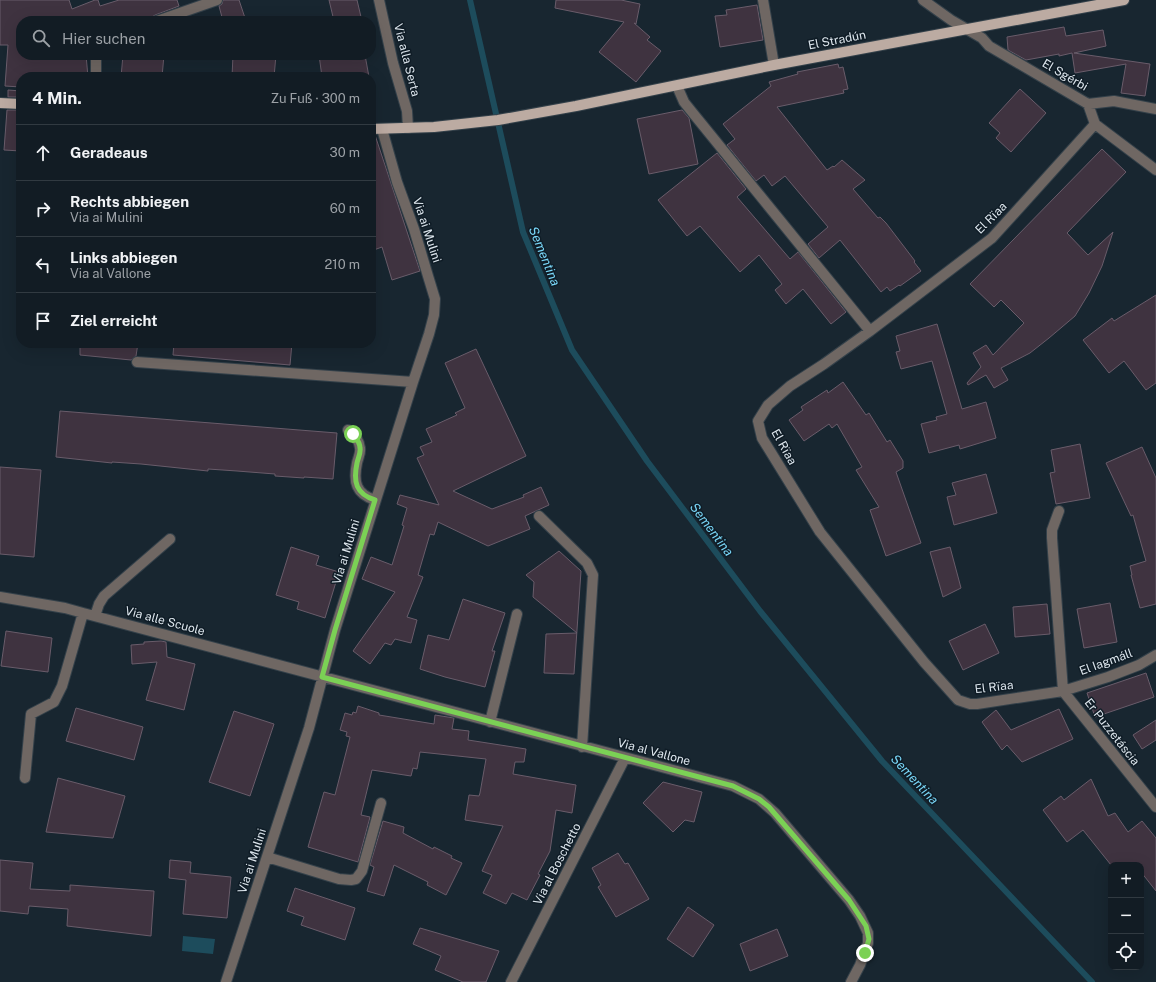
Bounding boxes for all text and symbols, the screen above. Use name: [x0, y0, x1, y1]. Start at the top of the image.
search box: [16, 16, 376, 60]
street label: Via alla Serta: [391, 22, 423, 98]
icon: search: [30, 27, 52, 49]
street label: El Stradún: [807, 28, 867, 52]
text: Hier suchen: [62, 30, 145, 47]
street label: El Sgérbi: [1040, 56, 1090, 94]
text: 4 Min.: [32, 88, 82, 108]
text: Zu Fuß · 300 m: [271, 91, 360, 106]
icon: ahead: [32, 142, 54, 164]
text: Geradeaus: [70, 144, 148, 161]
text: 30 m: [330, 145, 360, 160]
text: Rechts abbiegen: [70, 193, 189, 210]
street label: Via ai Mulini: [410, 196, 444, 264]
icon: right: [32, 198, 54, 220]
street label: El Rïaa: [972, 199, 1010, 237]
text: 60 m: [330, 201, 360, 216]
text: Via ai Mulini: [70, 210, 143, 225]
water label: Sementina: [526, 224, 563, 288]
text: Links abbiegen: [70, 249, 177, 266]
icon: left: [32, 254, 54, 276]
text: 210 m: [325, 257, 360, 272]
text: Via al Vallone: [70, 266, 151, 281]
icon: arrive: [32, 310, 54, 332]
text: Ziel erreicht: [70, 312, 157, 329]
route start: [344, 425, 362, 443]
street label: El Rïaa: [768, 427, 800, 467]
water label: Sementina: [687, 500, 737, 559]
street label: Via ai Mulini: [329, 518, 363, 586]
street label: Via alle Scuole: [124, 604, 207, 638]
street label: El Iagmáll: [1078, 646, 1135, 678]
street label: El Rïaa: [974, 678, 1014, 696]
street label: Er Puzzetáscia: [1082, 696, 1142, 768]
street label: Via al Vallone: [616, 736, 692, 769]
water label: Sementina: [888, 751, 942, 807]
street label: Via al Boschetto: [530, 821, 584, 907]
street label: Via ai Mulini: [235, 827, 269, 895]
map controls: [1108, 862, 1144, 970]
button: +: [1108, 862, 1144, 898]
button: −: [1108, 898, 1144, 934]
button: locate: [1108, 934, 1144, 970]
route end: [856, 944, 874, 962]

